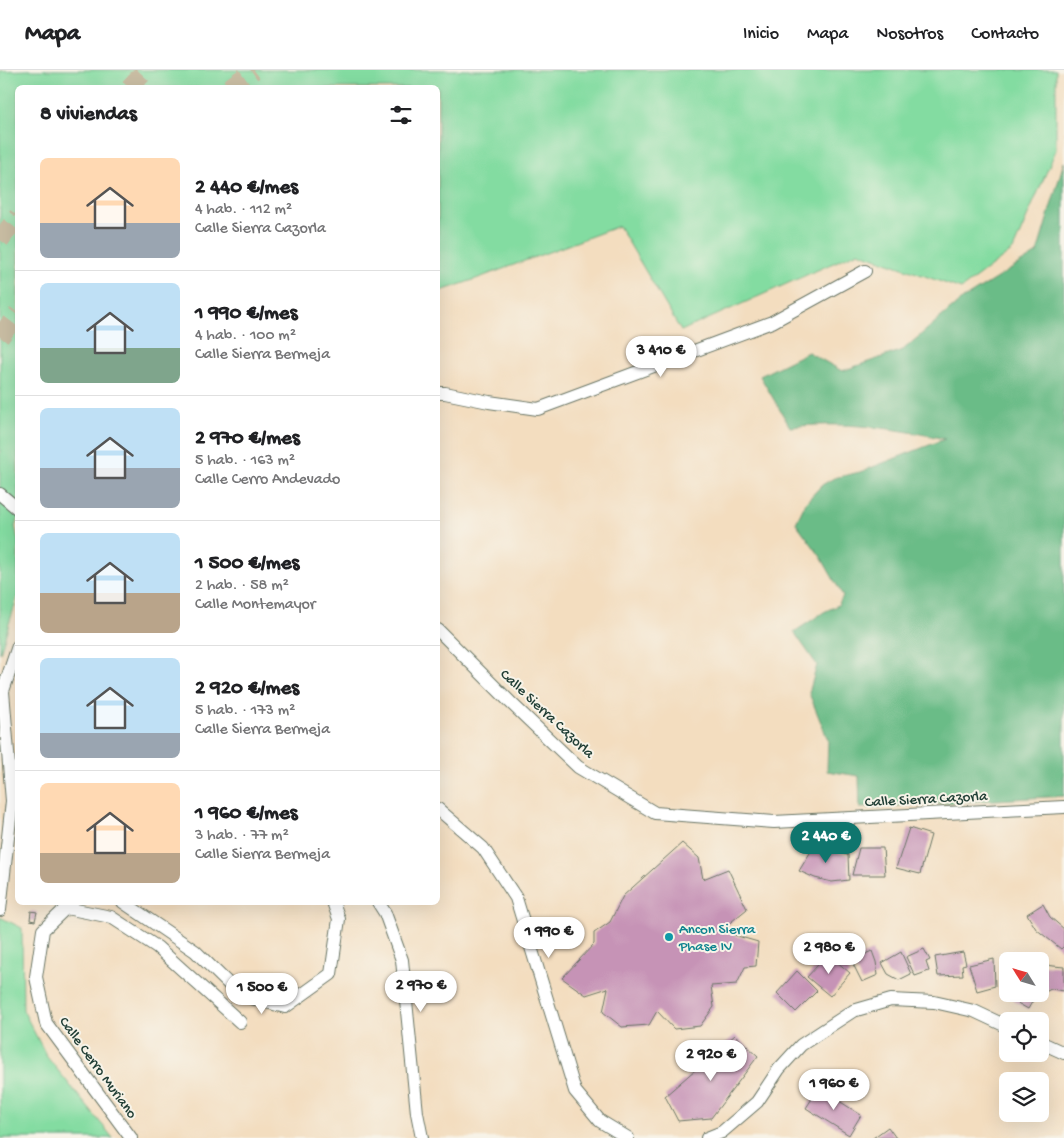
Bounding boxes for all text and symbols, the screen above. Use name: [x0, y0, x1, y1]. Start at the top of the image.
text: Mapa: [25, 20, 80, 49]
text: Inicio: [743, 24, 779, 45]
text: Mapa: [807, 24, 848, 45]
text: Nosotros: [876, 24, 943, 45]
text: Contacto: [971, 24, 1039, 45]
icon: filters: [387, 101, 415, 129]
text: 8 viviendas: [40, 103, 137, 128]
text: 2 440 €/mes: [195, 176, 298, 201]
icon: home: [80, 178, 140, 238]
text: 4 hab. · 112 m²: [195, 201, 292, 220]
text: Calle Sierra Cazorla: [195, 220, 326, 239]
text: 1 990 €/mes: [195, 302, 297, 327]
icon: home: [80, 303, 140, 363]
text: 4 hab. · 100 m²: [195, 327, 296, 346]
pin: 3 410 €: [615, 336, 707, 378]
text: 3 410 €: [637, 342, 685, 361]
text: Calle Sierra Bermeja: [195, 346, 330, 365]
text: 2 970 €/mes: [195, 427, 300, 452]
icon: home: [80, 428, 140, 488]
text: 5 hab. · 163 m²: [195, 452, 295, 471]
text: Calle Cerro Andevado: [195, 471, 340, 490]
text: 1 500 €/mes: [195, 552, 299, 577]
icon: home: [80, 553, 140, 613]
text: 2 hab. · 58 m²: [195, 577, 289, 596]
text: Calle Montemayor: [195, 596, 316, 615]
street label: Calle Sierra Cazorla: [496, 666, 598, 763]
text: 2 920 €/mes: [195, 677, 299, 702]
icon: home: [80, 678, 140, 738]
text: 5 hab. · 173 m²: [195, 702, 295, 721]
text: Calle Sierra Bermeja: [195, 721, 330, 740]
street label: Calle Sierra Cazorla: [864, 788, 988, 812]
text: 1 960 €/mes: [195, 802, 298, 827]
icon: home: [80, 803, 140, 863]
pin: 2 440 €: [780, 822, 872, 864]
text: 3 hab. · 77 m²: [195, 827, 289, 846]
text: 2 440 €: [801, 828, 851, 847]
text: Calle Sierra Bermeja: [195, 846, 330, 865]
pin: 1 990 €: [503, 916, 595, 959]
place label: Ancon Sierra Phase IV: [678, 921, 756, 956]
text: 1 990 €: [525, 923, 573, 942]
marker: Ancon Sierra Phase IV: [663, 931, 675, 943]
pin: 2 980 €: [783, 932, 875, 975]
text: 2 980 €: [804, 939, 854, 958]
north arrow: [999, 952, 1049, 1002]
map controls: [999, 952, 1049, 1122]
pin: 2 970 €: [375, 970, 467, 1013]
pin: 1 500 €: [216, 972, 308, 1015]
text: 2 970 €: [396, 977, 446, 996]
text: 1 500 €: [237, 979, 287, 998]
button: locate: [999, 1012, 1049, 1062]
street label: Calle Cerro Muriano: [54, 1014, 140, 1123]
pin: 2 920 €: [665, 1040, 757, 1082]
text: 2 920 €: [686, 1046, 736, 1065]
pin: 1 960 €: [788, 1068, 880, 1111]
button: layers: [999, 1072, 1049, 1122]
text: 1 960 €: [810, 1075, 858, 1094]

